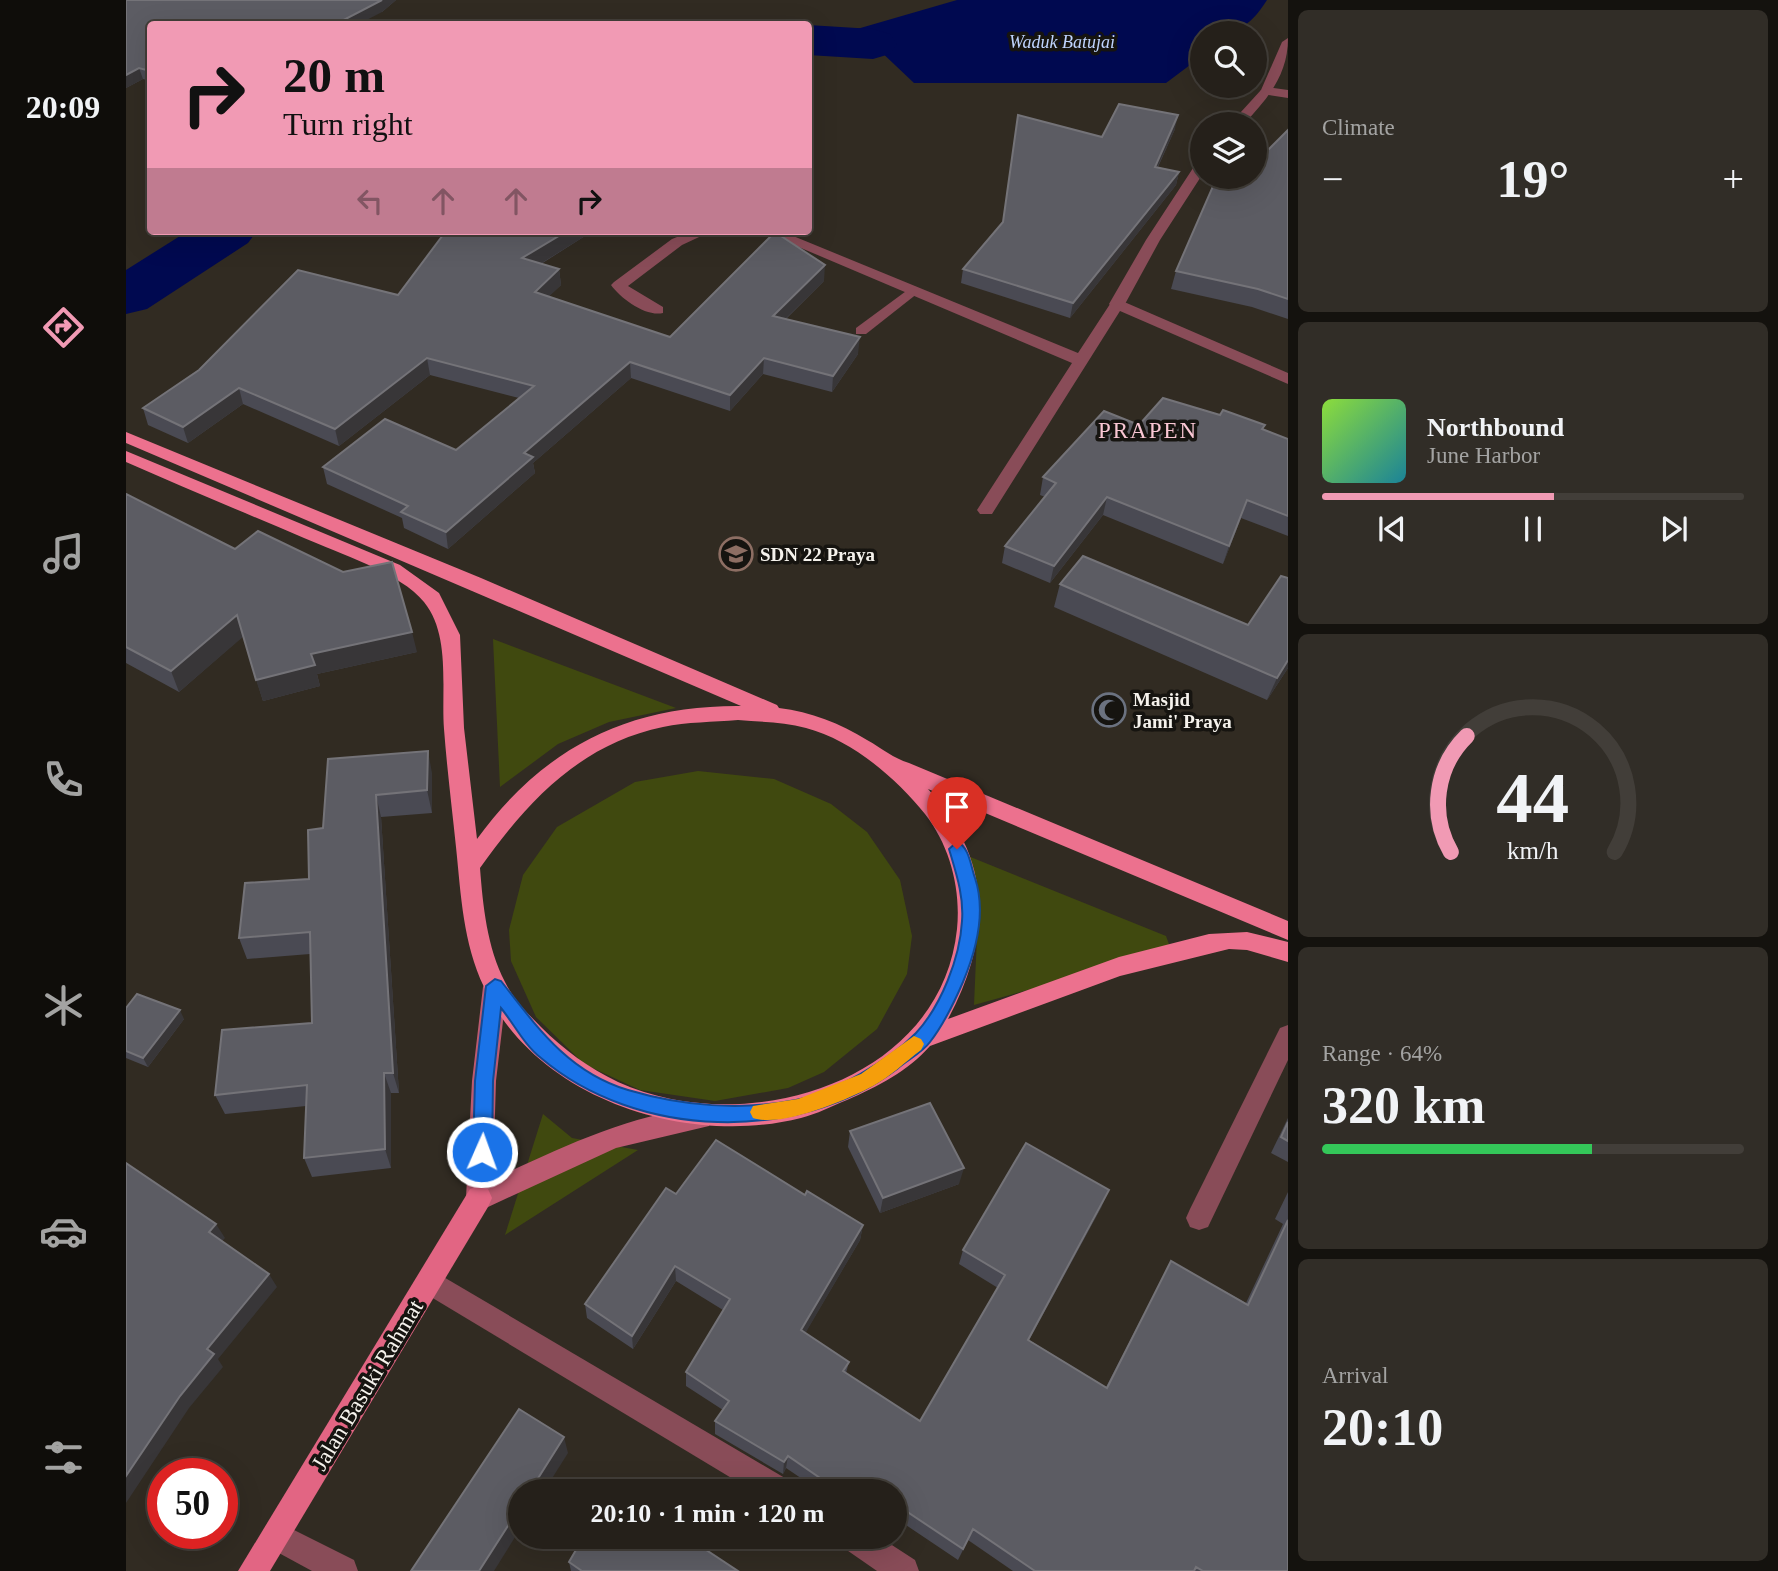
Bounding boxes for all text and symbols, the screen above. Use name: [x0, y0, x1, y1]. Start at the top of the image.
map controls: [1190, 21, 1267, 189]
button: search: [1190, 21, 1267, 98]
water label: Waduk Batujai: [1009, 32, 1115, 52]
text: 20 m: [283, 48, 385, 103]
icon: right: [168, 49, 259, 140]
text: 20:09: [26, 89, 100, 125]
text: Turn right: [283, 106, 413, 142]
button: layers: [1190, 112, 1267, 189]
text: Climate: [1322, 115, 1395, 140]
text: 19°: [1497, 151, 1569, 208]
text: −: [1322, 158, 1343, 200]
text: +: [1723, 158, 1744, 200]
icon: left: [351, 182, 389, 220]
icon: ahead: [424, 182, 462, 220]
icon: ahead: [497, 182, 535, 220]
icon: right: [570, 182, 608, 220]
icon: directions: [39, 303, 88, 352]
text: Northbound: [1427, 413, 1564, 442]
district label: PRAPEN: [1098, 418, 1198, 443]
text: June Harbor: [1427, 443, 1540, 468]
icon: previous: [1373, 510, 1411, 548]
icon: pause: [1514, 510, 1552, 548]
icon: next: [1655, 510, 1693, 548]
icon: music: [39, 529, 88, 578]
school or university icon: SDN 22 Praya: [717, 535, 755, 573]
place label: SDN 22 Praya: [760, 544, 876, 565]
place label: Masjid Jami' Praya: [1133, 689, 1232, 732]
mosque icon: Masjid Jami' Praya: [1090, 691, 1128, 729]
icon: phone: [39, 755, 88, 804]
text: 44: [1497, 757, 1569, 838]
pin: [927, 777, 987, 849]
icon: arrive: [938, 788, 976, 826]
text: km/h: [1507, 836, 1559, 863]
icon: climate: [39, 981, 88, 1030]
text: Range · 64%: [1322, 1041, 1442, 1066]
text: 320 km: [1322, 1077, 1485, 1134]
position arrow: [445, 1115, 519, 1189]
icon: car: [39, 1207, 88, 1256]
street label: Jalan Basuki Rahmat: [307, 1295, 428, 1475]
text: Arrival: [1322, 1363, 1388, 1388]
text: 20:10: [1322, 1399, 1443, 1456]
icon: filters: [39, 1433, 88, 1482]
speed limit sign: 50: [147, 1458, 238, 1549]
text: 20:10 · 1 min · 120 m: [591, 1499, 825, 1528]

